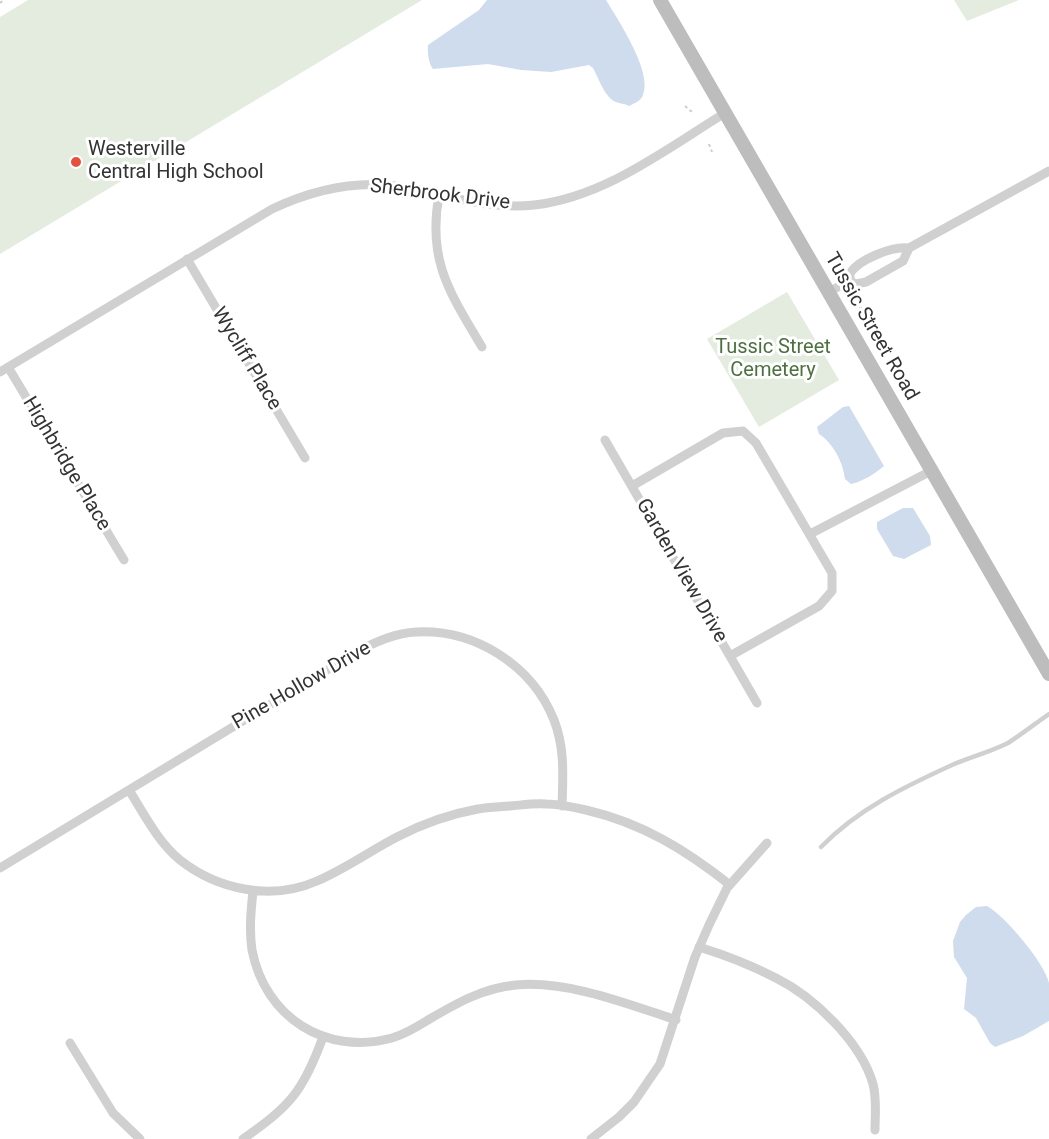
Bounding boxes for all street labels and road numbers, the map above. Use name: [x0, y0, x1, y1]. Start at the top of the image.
street label: Sherbrook Drive: [369, 175, 511, 215]
street label: Tussic Street Road: [819, 249, 923, 405]
street label: Wycliff Place: [206, 303, 286, 415]
street label: Highbridge Place: [17, 393, 115, 535]
street label: Garden View Drive: [630, 495, 732, 647]
street label: Pine Hollow Drive: [229, 637, 375, 735]

